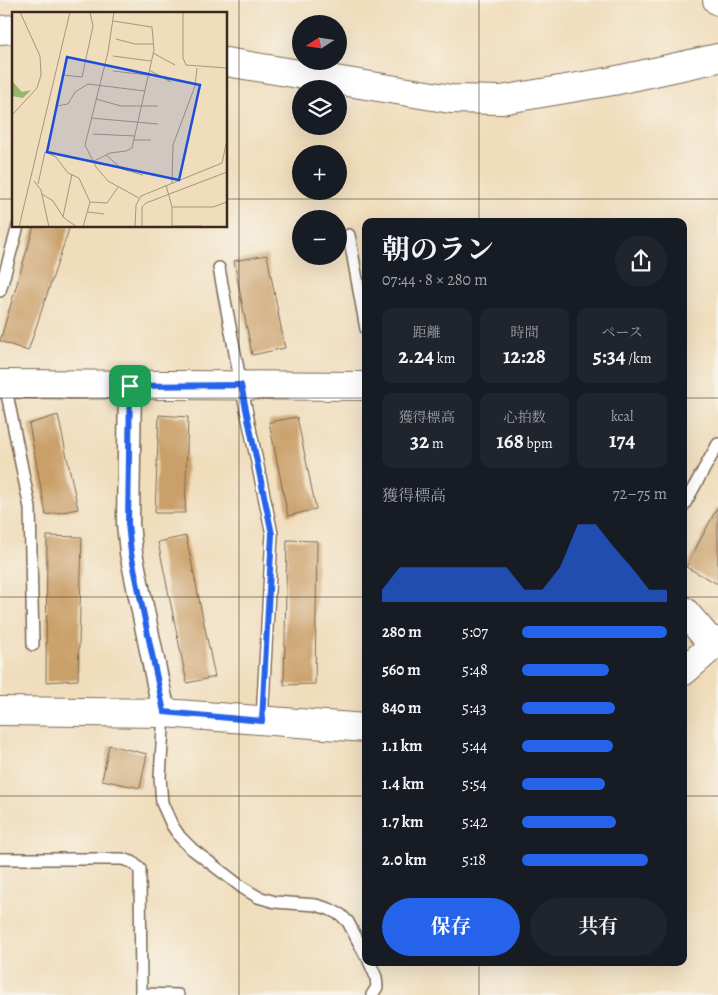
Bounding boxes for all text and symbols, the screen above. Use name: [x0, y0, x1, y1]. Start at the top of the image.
inset map: [12, 12, 228, 228]
north arrow: [292, 15, 348, 70]
map controls: [292, 15, 347, 265]
button: layers: [292, 80, 347, 135]
button: +: [292, 145, 347, 200]
button: −: [292, 210, 347, 265]
text: 朝のラン: [382, 231, 494, 269]
button: share: [615, 235, 667, 287]
text: 07:44 · 8 × 280 m: [382, 269, 488, 291]
text: 距離: [413, 323, 441, 342]
text: 時間: [510, 323, 538, 342]
text: ペース: [602, 323, 643, 342]
text: 2.24: [398, 342, 434, 370]
text: 12:28: [503, 342, 546, 370]
text: 5:34: [593, 342, 626, 370]
text: km: [434, 349, 455, 368]
text: /km: [626, 349, 652, 368]
pin: [109, 365, 151, 407]
icon: arrive: [116, 372, 144, 400]
text: kcal: [611, 407, 633, 426]
text: 獲得標高: [399, 408, 455, 427]
text: 心拍数: [503, 408, 545, 427]
text: 174: [609, 426, 635, 454]
text: 32: [410, 427, 429, 455]
text: 168: [496, 427, 524, 455]
text: m: [429, 434, 444, 453]
text: bpm: [524, 434, 553, 453]
text: 72–75 m: [613, 483, 667, 505]
text: 獲得標高: [382, 485, 446, 507]
text: 280 m: [382, 621, 422, 643]
text: 5:07: [462, 621, 488, 643]
text: 560 m: [382, 659, 421, 681]
text: 5:48: [462, 659, 488, 681]
text: 840 m: [382, 697, 421, 719]
text: 5:43: [462, 697, 487, 719]
text: 1.1 km: [382, 735, 422, 757]
text: 5:44: [462, 735, 487, 757]
text: 1.4 km: [382, 773, 424, 795]
text: 5:54: [462, 773, 487, 795]
text: 1.7 km: [382, 811, 423, 833]
text: 5:42: [462, 811, 488, 833]
text: 2.0 km: [382, 849, 427, 871]
text: 5:18: [462, 849, 486, 871]
button: 保存: [382, 898, 520, 956]
button: 共有: [530, 898, 667, 956]

